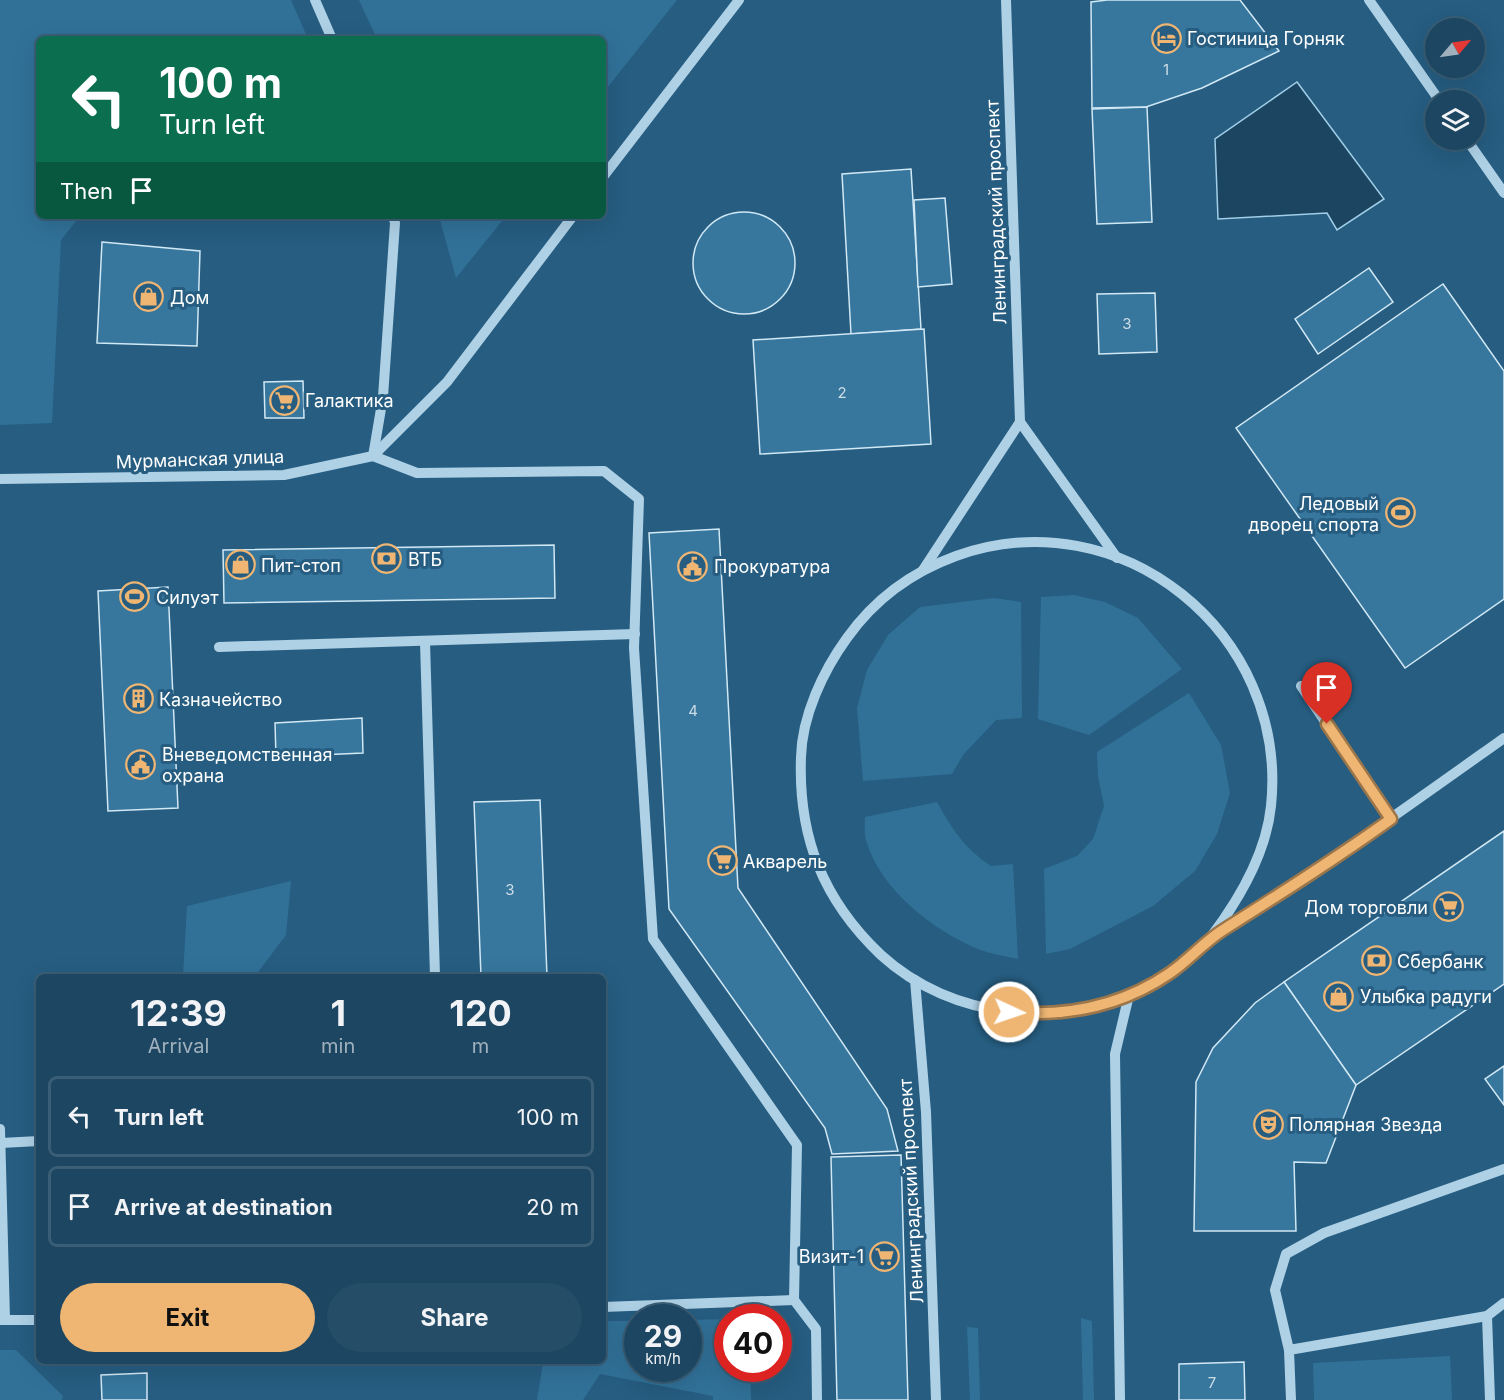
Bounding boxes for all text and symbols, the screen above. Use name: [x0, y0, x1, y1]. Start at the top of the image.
north arrow: [1425, 18, 1485, 78]
map controls: [1425, 18, 1485, 150]
hotel icon: Гостиница Горняк: [1150, 22, 1182, 54]
place label: Гостиница Горняк: [1187, 28, 1345, 49]
text: 100 m: [159, 57, 282, 108]
icon: left: [60, 60, 138, 138]
house number: 1: [1163, 60, 1169, 79]
button: layers: [1425, 90, 1485, 150]
street label: Ленинградский проспект: [982, 99, 1010, 325]
text: Turn left: [159, 108, 265, 141]
icon: arrive: [125, 174, 158, 207]
text: Then: [60, 178, 113, 204]
shop icon: Дом: [133, 281, 165, 313]
place label: Дом: [170, 287, 209, 308]
house number: 3: [1122, 314, 1132, 333]
house number: 2: [837, 383, 847, 402]
supermarket icon: Галактика: [268, 384, 300, 416]
place label: Галактика: [305, 390, 394, 411]
street label: Мурманская улица: [115, 446, 285, 472]
place label: Ледовый дворец спорта: [1248, 493, 1379, 535]
sports icon: Ледовый дворец спорта: [1384, 497, 1416, 529]
bank icon: ВТБ: [371, 543, 403, 575]
shop icon: Пит-стоп: [224, 549, 256, 581]
place label: ВТБ: [408, 549, 442, 570]
public building icon: Прокуратура: [677, 550, 709, 582]
place label: Пит-стоп: [261, 555, 341, 576]
place label: Прокуратура: [714, 556, 830, 577]
sports icon: Силуэт: [119, 581, 151, 613]
place label: Силуэт: [156, 587, 219, 608]
pin: [1301, 662, 1352, 724]
icon: arrive: [1310, 671, 1343, 704]
building icon: Казначейство: [122, 683, 154, 715]
place label: Казначейство: [159, 689, 282, 710]
house number: 4: [688, 701, 698, 720]
place label: Вневедомственная охрана: [162, 744, 333, 786]
public building icon: Вневедомственная охрана: [125, 748, 157, 780]
supermarket icon: Акварель: [706, 845, 738, 877]
place label: Акварель: [743, 851, 827, 872]
house number: 3: [505, 880, 515, 899]
supermarket icon: Дом торговли: [1433, 891, 1465, 923]
place label: Дом торговли: [1304, 897, 1428, 918]
bank icon: Сбербанк: [1360, 945, 1392, 977]
place label: Сбербанк: [1397, 951, 1484, 972]
position arrow: [977, 980, 1041, 1044]
shop icon: Улыбка радуги: [1323, 980, 1355, 1012]
place label: Улыбка радуги: [1360, 986, 1492, 1007]
text: 12:39: [130, 991, 227, 1035]
text: 1: [330, 991, 346, 1035]
text: 120: [449, 991, 512, 1035]
text: Arrival: [148, 1034, 209, 1058]
text: min: [321, 1034, 355, 1058]
text: m: [472, 1034, 489, 1058]
street label: Ленинградский проспект: [895, 1078, 927, 1304]
icon: left: [63, 1100, 96, 1133]
text: Turn left: [114, 1104, 204, 1130]
text: 100 m: [517, 1104, 579, 1130]
theatre icon: Полярная Звезда: [1252, 1108, 1284, 1140]
place label: Полярная Звезда: [1289, 1114, 1442, 1135]
icon: arrive: [63, 1190, 96, 1223]
text: Arrive at destination: [114, 1194, 333, 1220]
text: 20 m: [526, 1194, 579, 1220]
supermarket icon: Визит-1: [869, 1240, 901, 1272]
place label: Визит-1: [799, 1246, 864, 1267]
button: Exit: [60, 1283, 315, 1352]
button: Share: [327, 1283, 582, 1352]
speed limit sign: 40: [714, 1304, 792, 1382]
text: 29: [644, 1318, 682, 1354]
text: km/h: [645, 1349, 681, 1368]
house number: 7: [1208, 1373, 1216, 1392]

